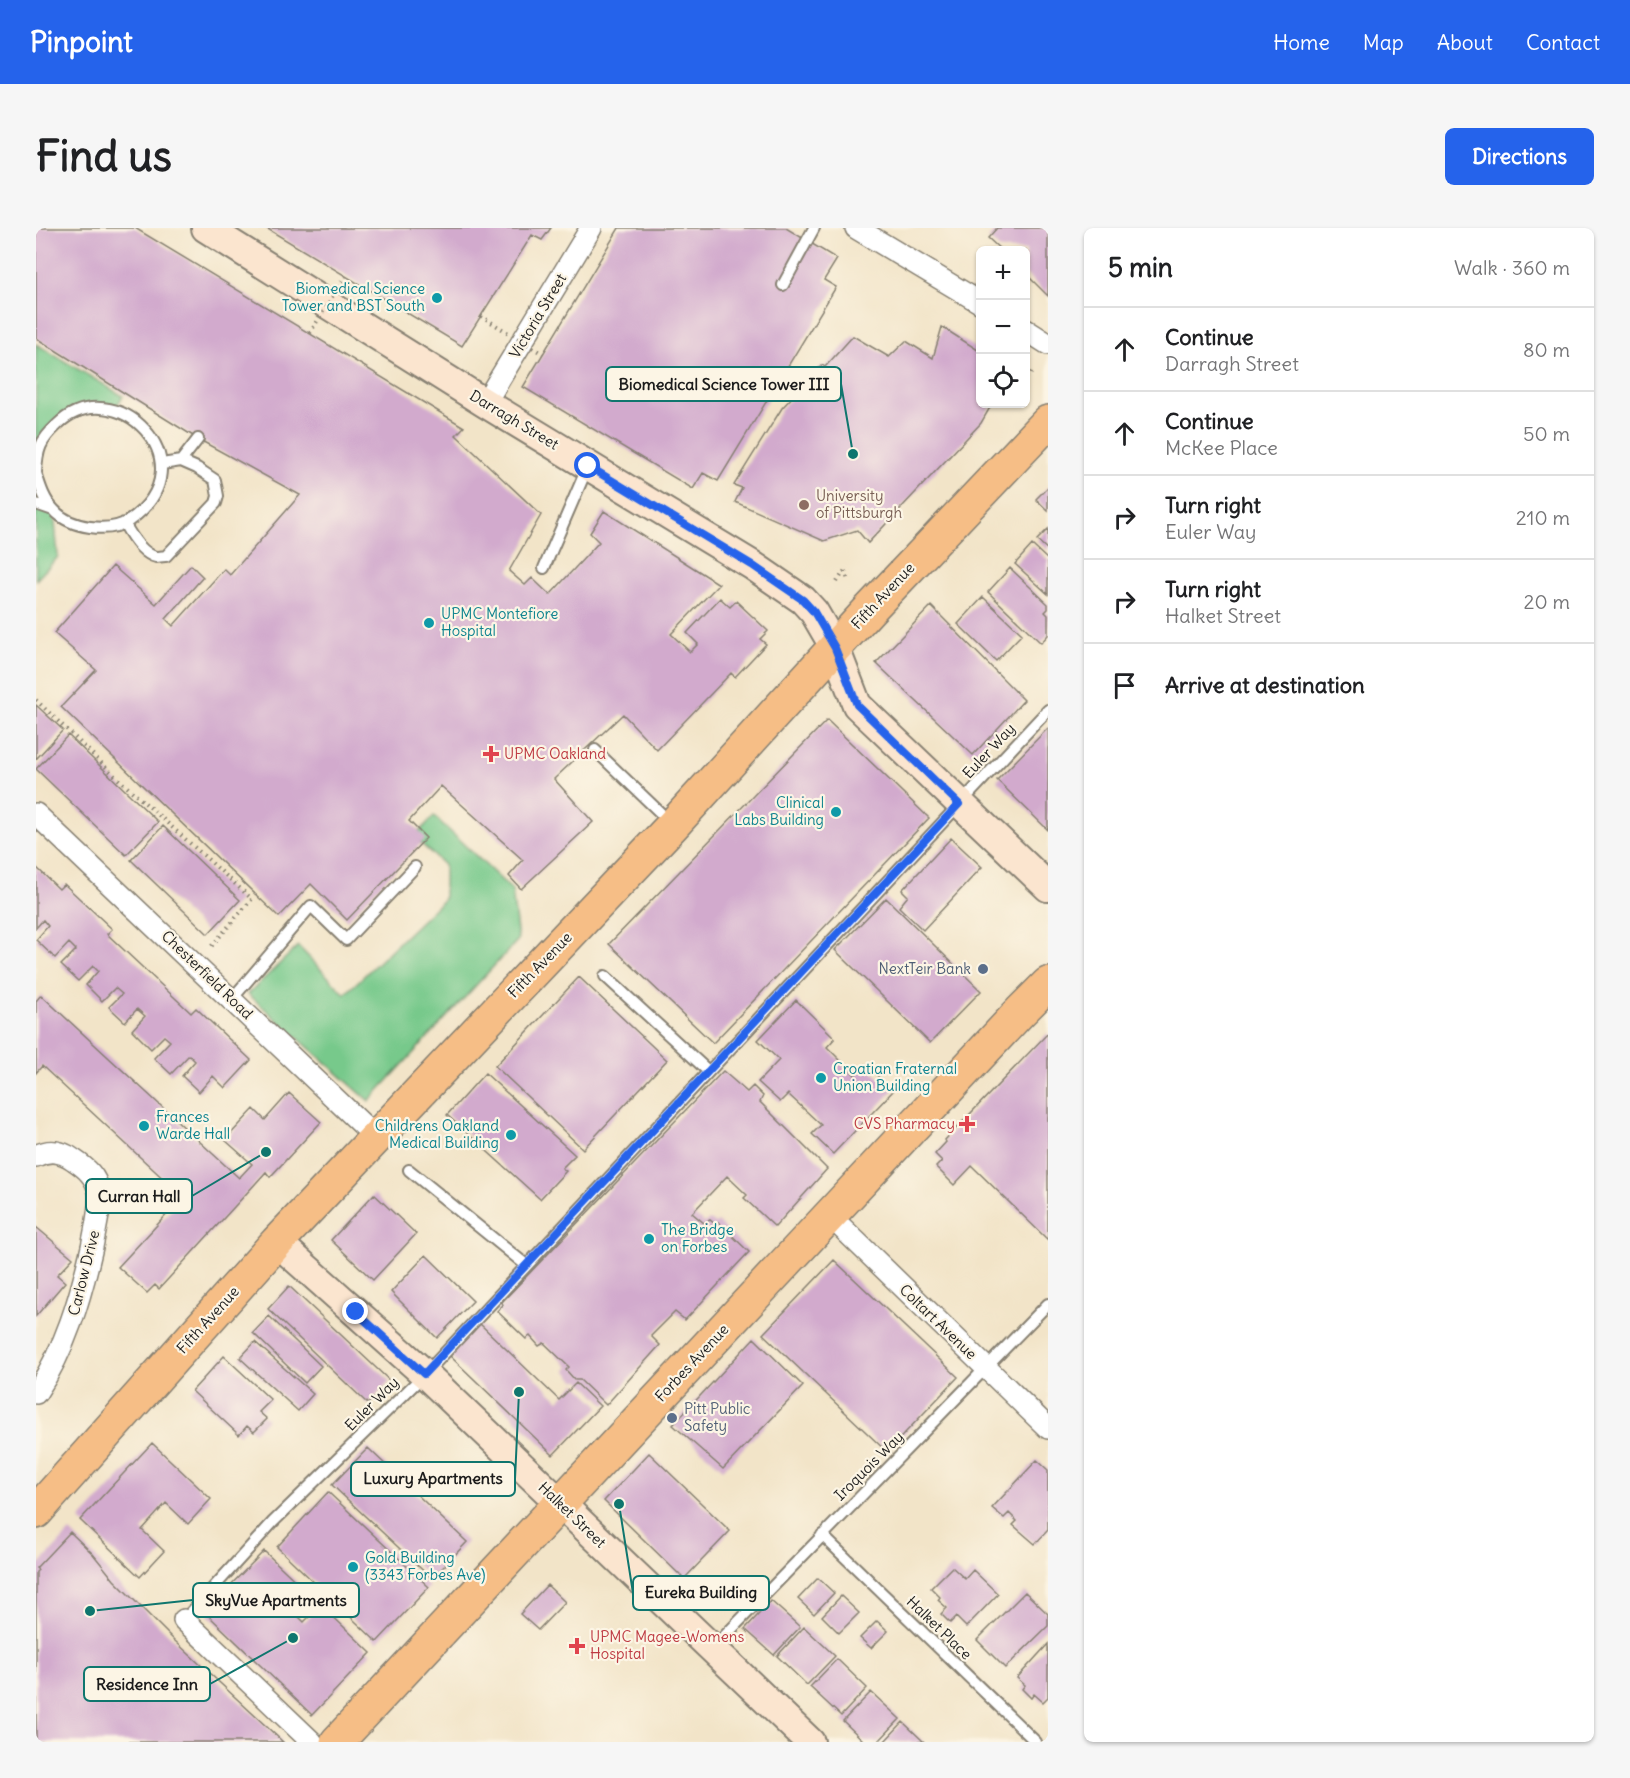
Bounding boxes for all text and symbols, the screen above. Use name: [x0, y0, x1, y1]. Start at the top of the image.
text: Pinpoint: [30, 24, 133, 60]
text: Home: [1273, 29, 1330, 56]
text: Map: [1363, 29, 1404, 56]
text: About: [1437, 29, 1493, 56]
text: Contact: [1526, 29, 1600, 56]
button: Directions: [1445, 128, 1594, 185]
text: Find us: [36, 130, 172, 182]
map controls: [976, 246, 1030, 408]
button: +: [976, 246, 1030, 300]
text: 5 min: [1108, 251, 1173, 284]
text: Walk · 360 m: [1454, 255, 1570, 280]
street label: Victoria Street: [505, 270, 570, 362]
place label: Biomedical Science Tower and BST South: [282, 279, 425, 315]
marker: Biomedical Science Tower and BST South: [430, 291, 444, 305]
button: −: [976, 300, 1030, 354]
text: Continue: [1165, 323, 1254, 351]
icon: ahead: [1108, 333, 1141, 366]
text: 80 m: [1523, 337, 1570, 362]
text: Darragh Street: [1165, 351, 1299, 376]
button: locate: [976, 354, 1030, 408]
callout: Biomedical Science Tower III: [606, 367, 841, 401]
text: Biomedical Science Tower III: [619, 374, 829, 394]
street label: Darragh Street: [466, 386, 562, 454]
text: Continue: [1165, 407, 1254, 435]
icon: ahead: [1108, 417, 1141, 450]
text: 50 m: [1523, 421, 1570, 446]
text: McKee Place: [1165, 435, 1278, 460]
route start: [574, 452, 600, 478]
place label: University of Pittsburgh: [816, 486, 902, 522]
text: Turn right: [1165, 491, 1261, 519]
marker: University of Pittsburgh: [797, 498, 811, 512]
icon: right: [1108, 501, 1141, 534]
text: 210 m: [1516, 505, 1570, 530]
text: Euler Way: [1165, 519, 1256, 544]
street label: Fifth Avenue: [847, 558, 918, 633]
text: Turn right: [1165, 575, 1261, 603]
icon: right: [1108, 585, 1141, 618]
text: 20 m: [1524, 589, 1570, 614]
text: Halket Street: [1165, 603, 1281, 628]
place label: UPMC Montefiore Hospital: [441, 604, 558, 640]
marker: UPMC Montefiore Hospital: [422, 616, 436, 630]
icon: arrive: [1108, 669, 1141, 702]
text: Arrive at destination: [1165, 671, 1365, 699]
street label: Euler Way: [958, 719, 1019, 782]
place label: UPMC Oakland: [504, 744, 606, 763]
marker: UPMC Oakland: [482, 745, 500, 763]
place label: Clinical Labs Building: [734, 793, 824, 829]
marker: Clinical Labs Building: [829, 805, 843, 819]
street label: Chesterfield Road: [158, 926, 257, 1023]
street label: Fifth Avenue: [504, 928, 576, 1002]
place label: NextTeir Bank: [878, 959, 971, 978]
marker: NextTeir Bank: [976, 962, 990, 976]
place label: Croatian Fraternal Union Building: [833, 1059, 957, 1095]
marker: Croatian Fraternal Union Building: [814, 1071, 828, 1085]
place label: Frances Warde Hall: [156, 1107, 230, 1143]
place label: CVS Pharmacy: [854, 1114, 955, 1133]
place label: Childrens Oakland Medical Building: [375, 1116, 499, 1152]
marker: CVS Pharmacy: [960, 1117, 974, 1131]
marker: Frances Warde Hall: [137, 1119, 151, 1133]
marker: Childrens Oakland Medical Building: [504, 1128, 518, 1142]
callout: Curran Hall: [86, 1179, 192, 1213]
text: Curran Hall: [98, 1186, 180, 1206]
place label: The Bridge on Forbes: [661, 1220, 734, 1256]
street label: Carlow Drive: [64, 1228, 103, 1317]
marker: The Bridge on Forbes: [642, 1232, 656, 1246]
street label: Coltart Avenue: [896, 1280, 981, 1363]
street label: Fifth Avenue: [172, 1282, 243, 1357]
route end: [342, 1298, 368, 1324]
street label: Forbes Avenue: [651, 1320, 732, 1405]
street label: Euler Way: [341, 1373, 403, 1435]
place label: Pitt Public Safety: [684, 1399, 751, 1435]
marker: Pitt Public Safety: [665, 1411, 679, 1425]
street label: Iroquois Way: [830, 1427, 907, 1504]
callout: Luxury Apartments: [351, 1462, 515, 1496]
text: Luxury Apartments: [363, 1468, 503, 1489]
street label: Halket Street: [534, 1478, 610, 1552]
place label: Gold Building (3343 Forbes Ave): [365, 1548, 485, 1584]
marker: Gold Building (3343 Forbes Ave): [346, 1560, 360, 1574]
callout: Eureka Building: [633, 1576, 769, 1610]
text: Eureka Building: [645, 1582, 757, 1603]
callout: SkyVue Apartments: [193, 1583, 359, 1617]
text: SkyVue Apartments: [205, 1590, 347, 1611]
street label: Halket Place: [903, 1592, 976, 1663]
place label: UPMC Magee-Womens Hospital: [590, 1627, 744, 1663]
marker: UPMC Magee-Womens Hospital: [568, 1637, 586, 1655]
callout: Residence Inn: [84, 1667, 210, 1701]
text: Residence Inn: [96, 1674, 198, 1694]

